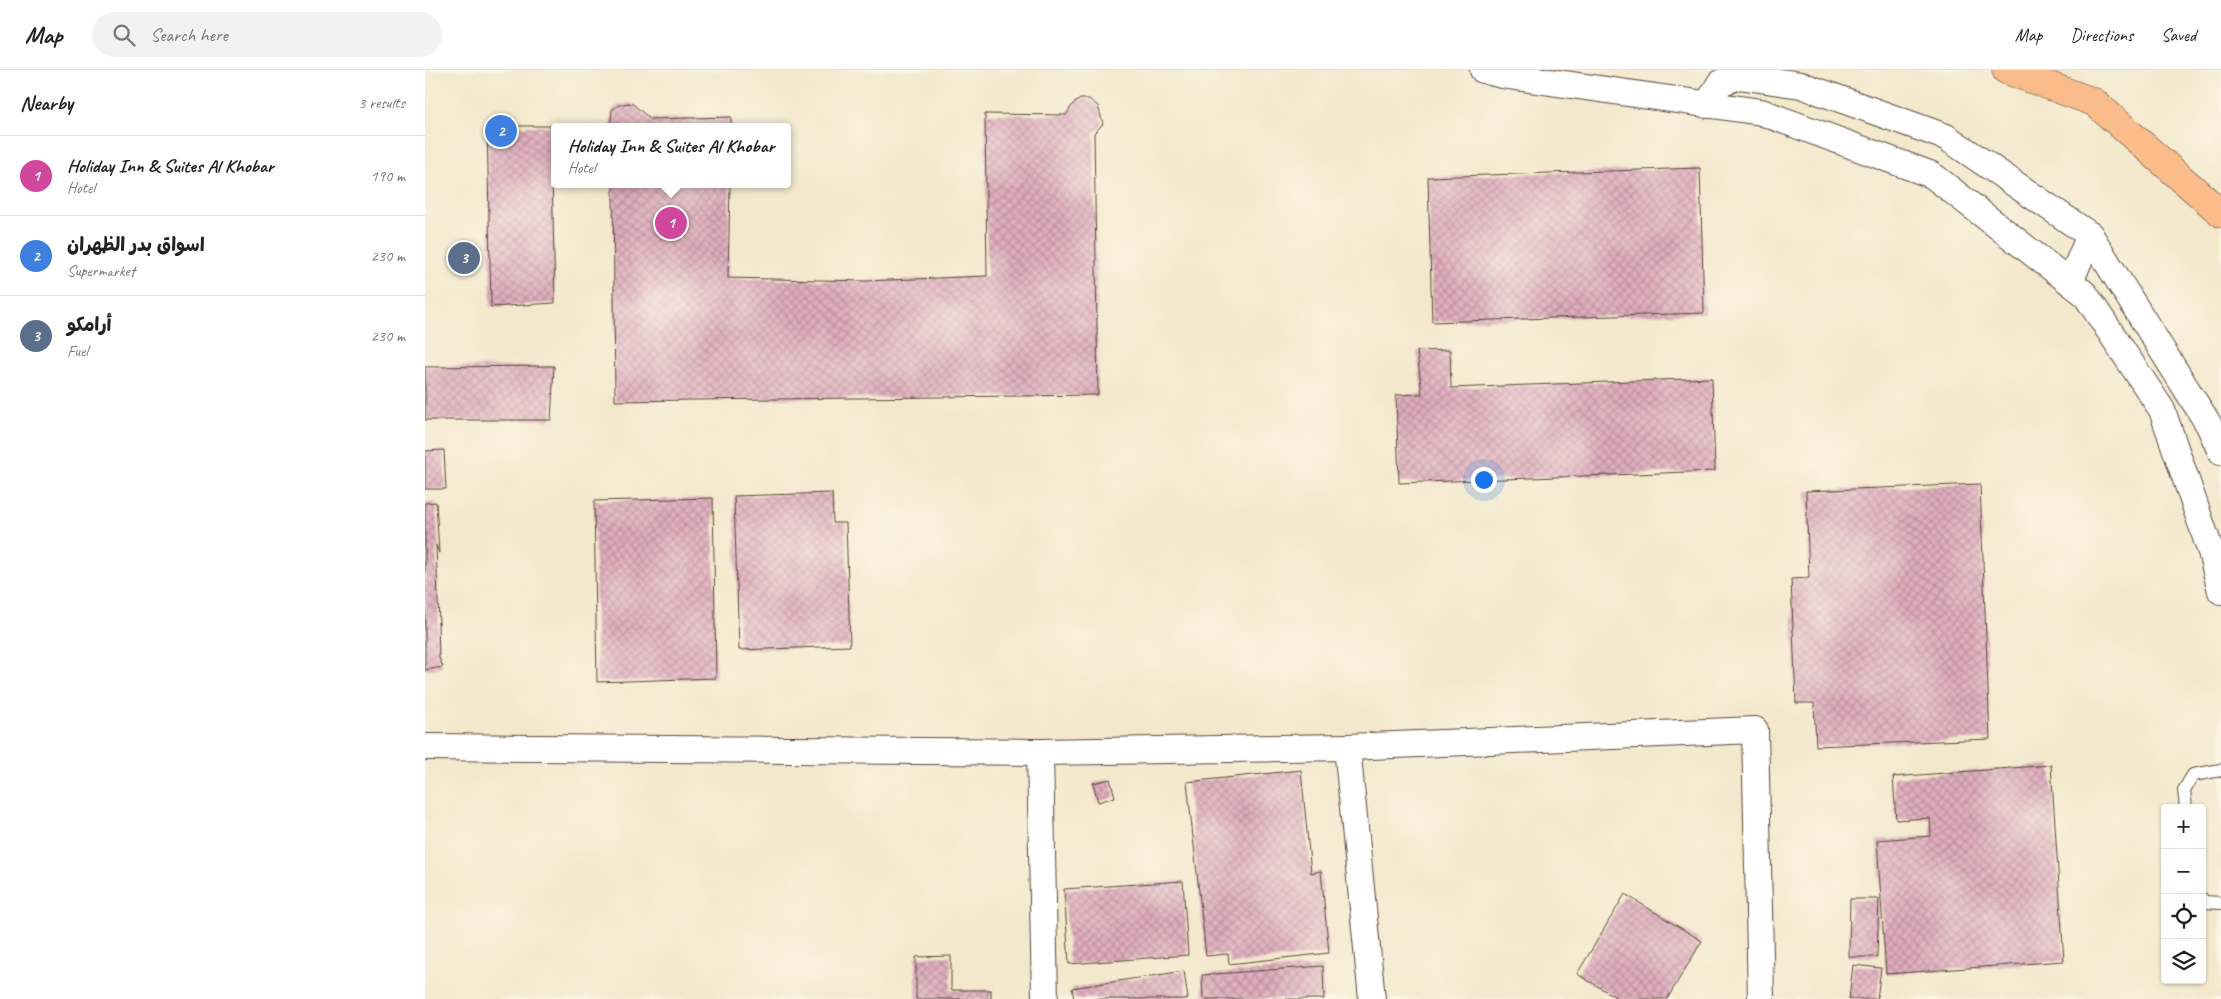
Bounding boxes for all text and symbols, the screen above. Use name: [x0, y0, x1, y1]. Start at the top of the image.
search box: [92, 12, 442, 57]
text: Map: [25, 20, 62, 50]
icon: search: [110, 21, 138, 49]
text: Search here: [150, 23, 228, 47]
text: Map: [2015, 24, 2042, 46]
text: Directions: [2070, 24, 2133, 46]
text: Saved: [2161, 24, 2196, 46]
text: Nearby: [20, 90, 73, 116]
text: 3 results: [358, 93, 405, 113]
pin: 2: [485, 112, 517, 150]
popup: [551, 123, 791, 188]
text: Holiday Inn & Suites Al Khobar: [568, 134, 774, 158]
text: Holiday Inn & Suites Al Khobar: [67, 154, 274, 178]
text: Hotel: [568, 158, 596, 178]
text: 1: [32, 166, 40, 186]
text: 190 m: [371, 166, 405, 186]
text: Hotel: [67, 178, 95, 198]
pin: 1: [655, 204, 687, 242]
text: اسواق بدر الظهران: [67, 233, 205, 257]
pin: 3: [448, 239, 480, 277]
text: 2: [32, 246, 40, 266]
text: 230 m: [371, 246, 405, 266]
text: Supermarket: [67, 261, 135, 281]
text: أرامكو: [67, 313, 111, 337]
text: 3: [32, 326, 40, 346]
text: 230 m: [371, 326, 405, 346]
text: Fuel: [67, 341, 88, 361]
your location: [1471, 467, 1497, 493]
map controls: [2161, 804, 2206, 984]
button: +: [2161, 804, 2206, 849]
button: −: [2161, 849, 2206, 894]
button: locate: [2161, 894, 2206, 939]
button: layers: [2161, 939, 2206, 984]

